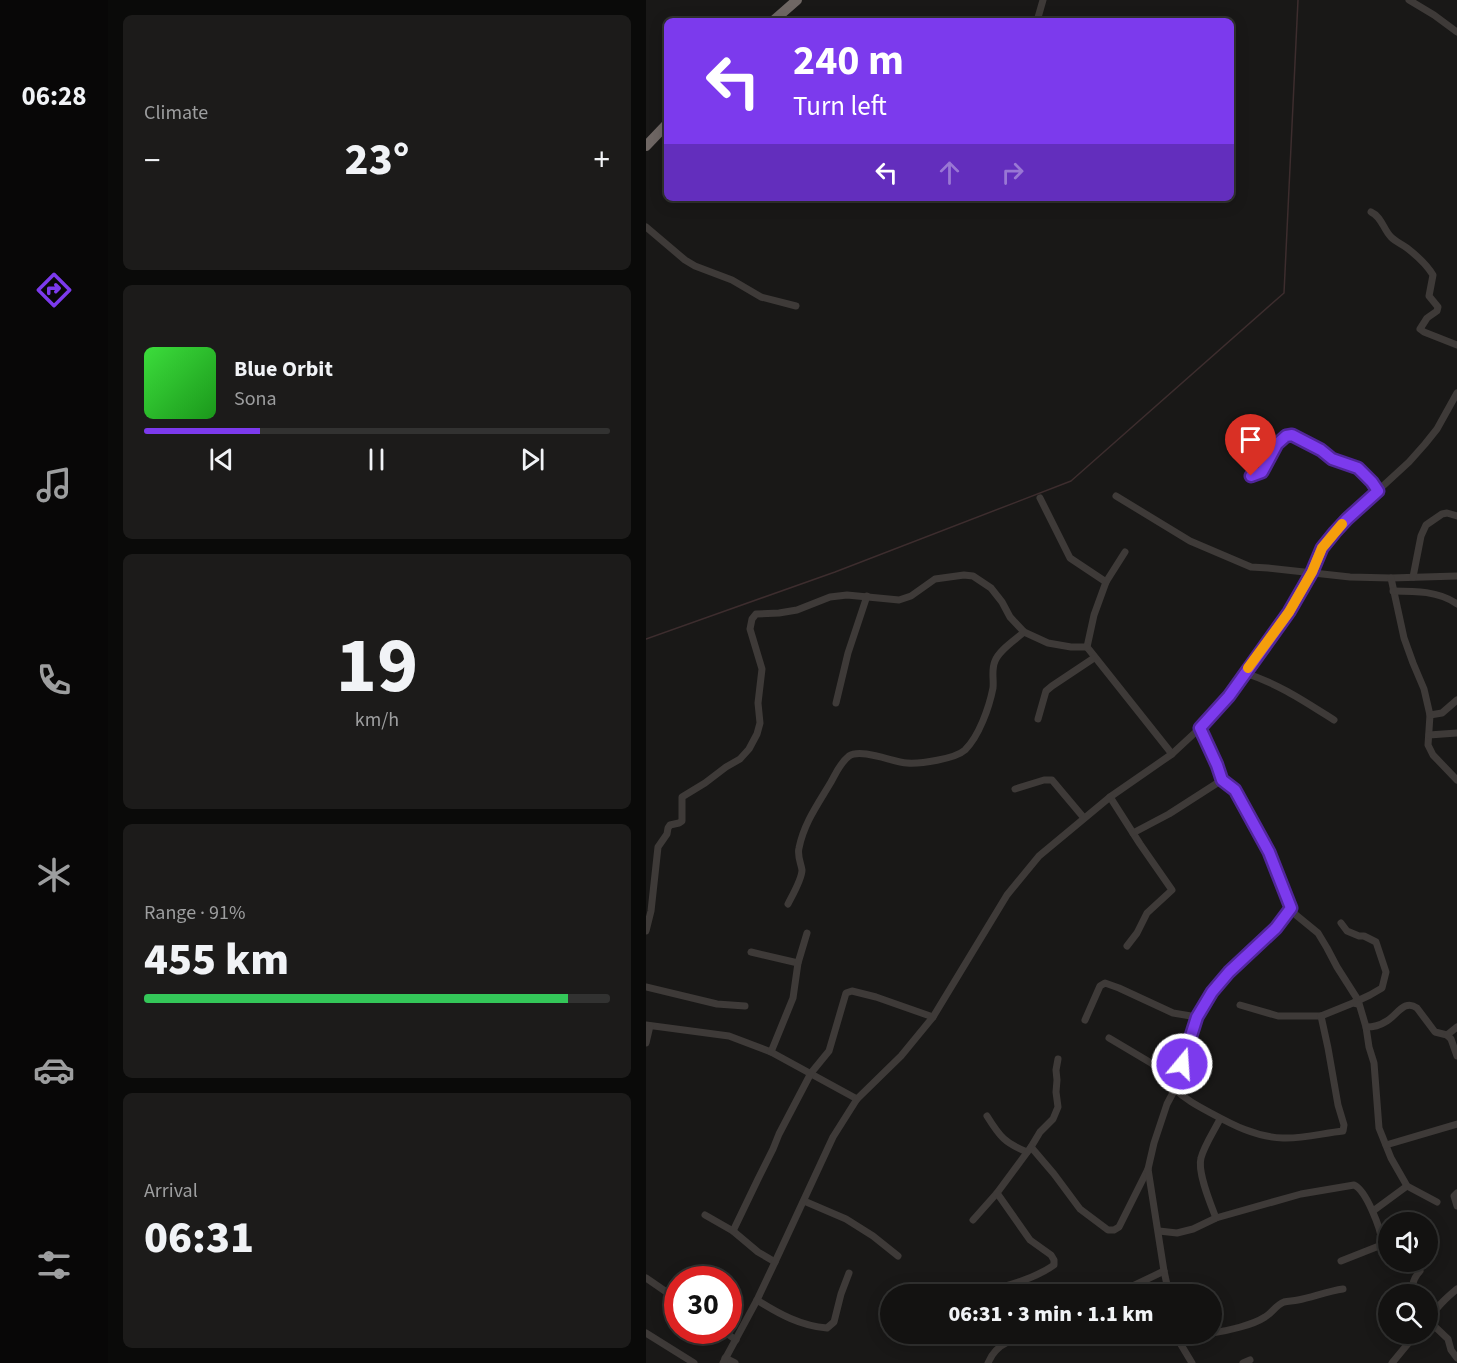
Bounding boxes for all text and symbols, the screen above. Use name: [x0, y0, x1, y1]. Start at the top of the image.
text: 240 m: [793, 31, 904, 91]
icon: left: [694, 42, 772, 120]
text: 06:28: [21, 77, 87, 116]
text: Turn left: [793, 87, 887, 126]
text: Climate: [144, 99, 208, 127]
text: 23°: [345, 128, 409, 192]
text: −: [144, 137, 160, 184]
text: +: [594, 137, 610, 184]
icon: left: [870, 156, 903, 189]
icon: ahead: [933, 156, 966, 189]
icon: right: [996, 156, 1029, 189]
icon: directions: [33, 269, 75, 311]
text: Blue Orbit: [234, 353, 333, 385]
text: Sona: [234, 385, 277, 413]
pin: [1225, 414, 1276, 476]
icon: arrive: [1234, 423, 1267, 456]
icon: previous: [205, 443, 238, 476]
icon: pause: [360, 443, 393, 476]
icon: next: [516, 443, 549, 476]
icon: music: [33, 464, 75, 506]
text: 19: [336, 611, 418, 722]
icon: phone: [33, 659, 75, 701]
text: km/h: [355, 706, 399, 734]
icon: climate: [33, 854, 75, 896]
text: Range · 91%: [144, 899, 245, 927]
text: 455 km: [144, 928, 289, 992]
position arrow: [1150, 1032, 1214, 1096]
icon: car: [33, 1049, 75, 1091]
text: Arrival: [144, 1177, 198, 1205]
text: 06:31: [144, 1206, 254, 1270]
map controls: [1378, 1212, 1438, 1344]
button: sound: [1378, 1212, 1438, 1272]
icon: filters: [33, 1244, 75, 1286]
speed limit sign: 30: [664, 1266, 742, 1344]
button: search: [1378, 1284, 1438, 1344]
text: 06:31 · 3 min · 1.1 km: [948, 1298, 1154, 1330]

